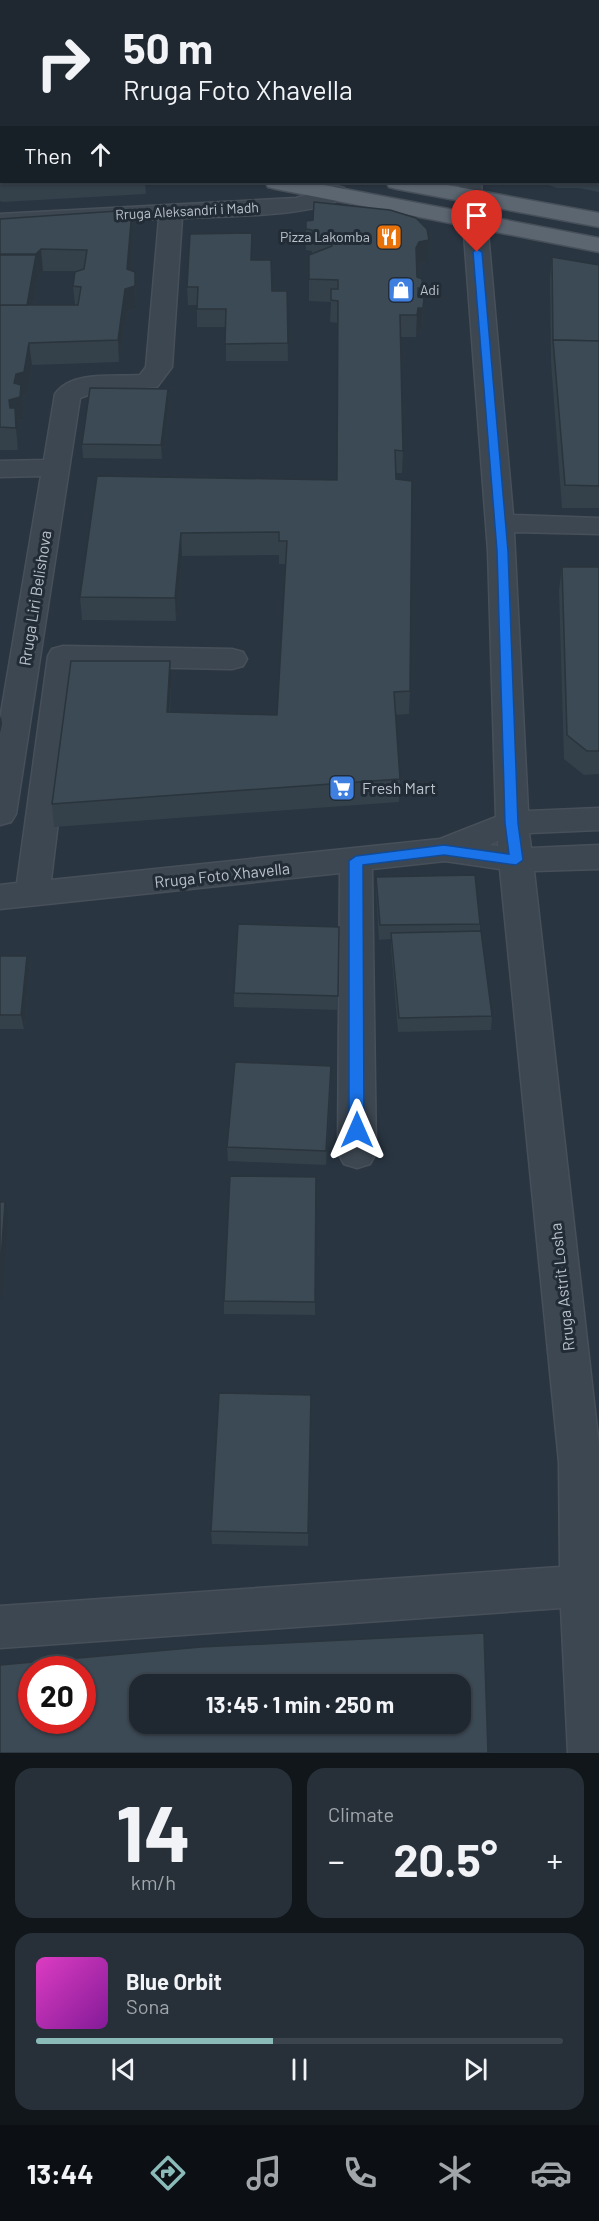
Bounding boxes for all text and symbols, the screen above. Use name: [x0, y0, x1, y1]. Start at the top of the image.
text: 50 m: [123, 22, 213, 72]
icon: right: [24, 24, 102, 102]
text: Rruga Foto Xhavella: [123, 73, 353, 105]
icon: ahead: [84, 138, 117, 171]
text: Then: [24, 142, 72, 168]
pin: [451, 190, 502, 252]
street label: Rruga Aleksandri i Madh: [115, 198, 259, 223]
icon: arrive: [460, 199, 493, 232]
restaurant icon: Pizza Lakomba: [374, 222, 404, 252]
place label: Pizza Lakomba: [280, 228, 370, 245]
shop icon: Adi: [386, 275, 416, 305]
place label: Adi: [420, 281, 440, 298]
street label: Rruga Liri Belishova: [14, 529, 55, 667]
supermarket icon: Fresh Mart: [327, 773, 357, 803]
place label: Fresh Mart: [362, 778, 436, 797]
street label: Rruga Foto Xhavella: [153, 858, 291, 891]
position arrow: [325, 1098, 389, 1162]
street label: Rruga Astrit Losha: [545, 1222, 578, 1352]
speed limit sign: 20: [18, 1656, 96, 1734]
text: 13:45 · 1 min · 250 m: [206, 1691, 394, 1717]
text: 14: [116, 1784, 191, 1878]
text: Climate: [328, 1802, 394, 1826]
text: 20.5°: [393, 1832, 498, 1886]
text: −: [328, 1840, 345, 1880]
text: +: [547, 1840, 563, 1880]
text: km/h: [131, 1870, 176, 1894]
text: Blue Orbit: [126, 1968, 222, 1994]
text: Sona: [126, 1994, 170, 2018]
icon: previous: [107, 2053, 140, 2086]
icon: pause: [283, 2053, 316, 2086]
icon: next: [459, 2053, 492, 2086]
icon: directions: [147, 2152, 189, 2194]
icon: music: [243, 2152, 285, 2194]
icon: phone: [339, 2152, 381, 2194]
icon: climate: [434, 2152, 476, 2194]
icon: car: [530, 2152, 572, 2194]
text: 13:44: [27, 2157, 94, 2189]

